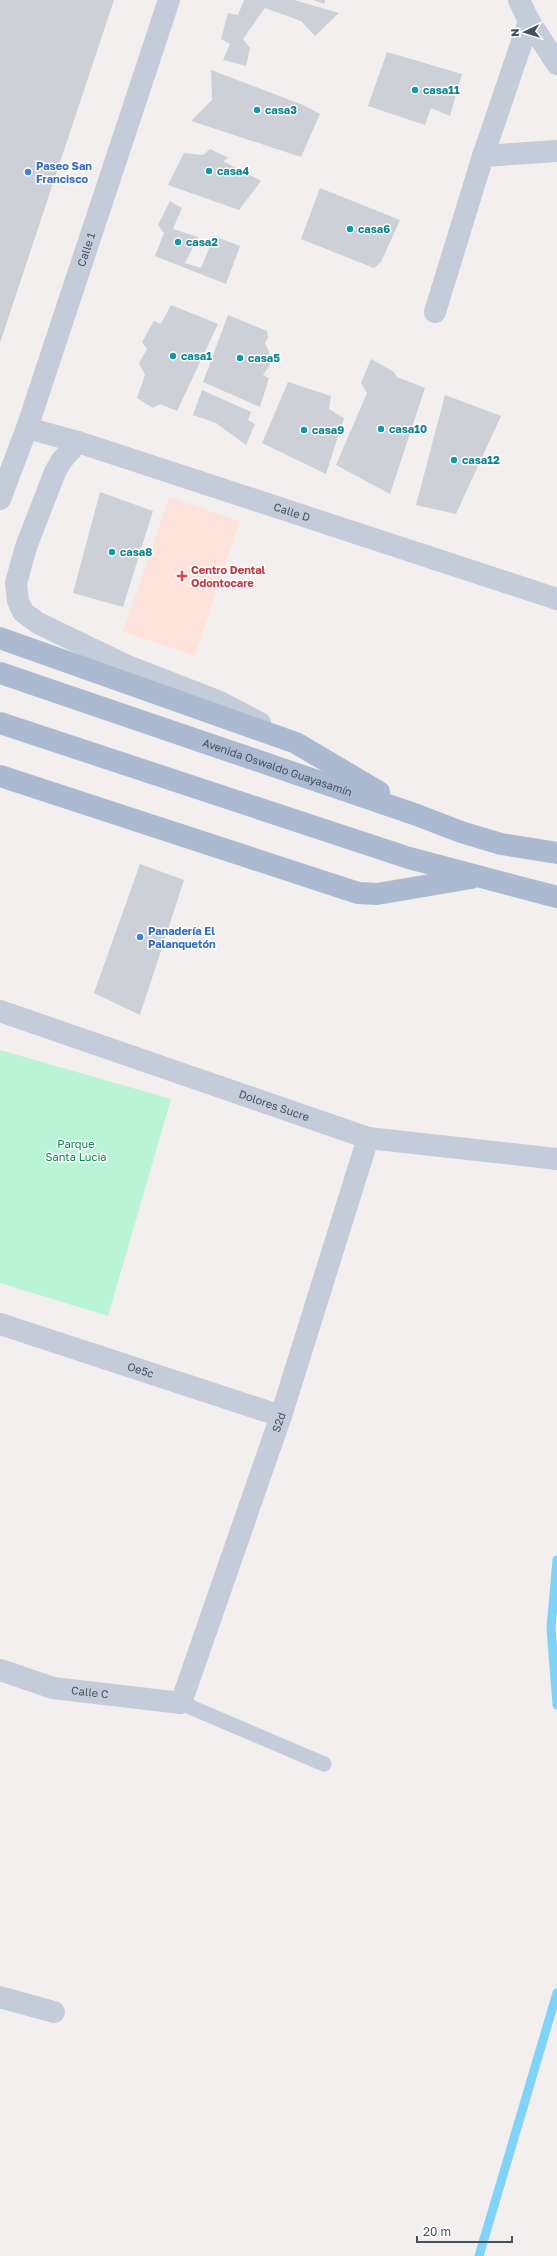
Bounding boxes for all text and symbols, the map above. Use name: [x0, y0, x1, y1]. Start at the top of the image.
north arrow: [505, 12, 545, 52]
text: N: [508, 28, 521, 37]
place label: casa11: [423, 83, 460, 96]
marker: casa11: [410, 85, 420, 95]
place label: casa3: [265, 103, 297, 116]
marker: casa3: [252, 105, 262, 115]
place label: Paseo San Francisco: [36, 159, 92, 185]
place label: casa4: [217, 164, 249, 177]
marker: casa4: [204, 166, 214, 176]
marker: Paseo San Francisco: [23, 167, 33, 177]
place label: casa6: [358, 222, 390, 235]
marker: casa6: [345, 224, 355, 234]
street label: Calle 1: [74, 231, 97, 268]
place label: casa2: [186, 235, 218, 248]
marker: casa2: [173, 237, 183, 247]
place label: casa1: [181, 349, 212, 362]
marker: casa1: [168, 351, 178, 361]
place label: casa5: [248, 351, 280, 364]
marker: casa5: [235, 353, 245, 363]
place label: casa10: [389, 422, 427, 435]
place label: casa9: [312, 423, 344, 436]
marker: casa10: [376, 424, 386, 434]
marker: casa9: [299, 425, 309, 435]
place label: casa12: [462, 453, 500, 466]
marker: casa12: [449, 455, 459, 465]
street label: Calle D: [272, 500, 312, 524]
place label: casa8: [120, 545, 152, 558]
marker: casa8: [107, 547, 117, 557]
place label: Centro Dental Odontocare: [191, 563, 266, 589]
marker: Centro Dental Odontocare: [176, 570, 188, 582]
street label: Avenida Oswaldo Guayasamín: [201, 736, 354, 798]
place label: Panadería El Palanquetón: [148, 924, 216, 950]
marker: Panadería El Palanquetón: [135, 932, 145, 942]
street label: Dolores Sucre: [237, 1087, 311, 1123]
park label: Parque Santa Lucia: [45, 1137, 107, 1163]
street label: Oe5c: [126, 1359, 156, 1380]
street label: S2d: [269, 1411, 288, 1434]
street label: Calle C: [71, 1683, 109, 1700]
scale bar: [417, 2218, 512, 2244]
text: 20 m: [423, 2224, 451, 2239]

